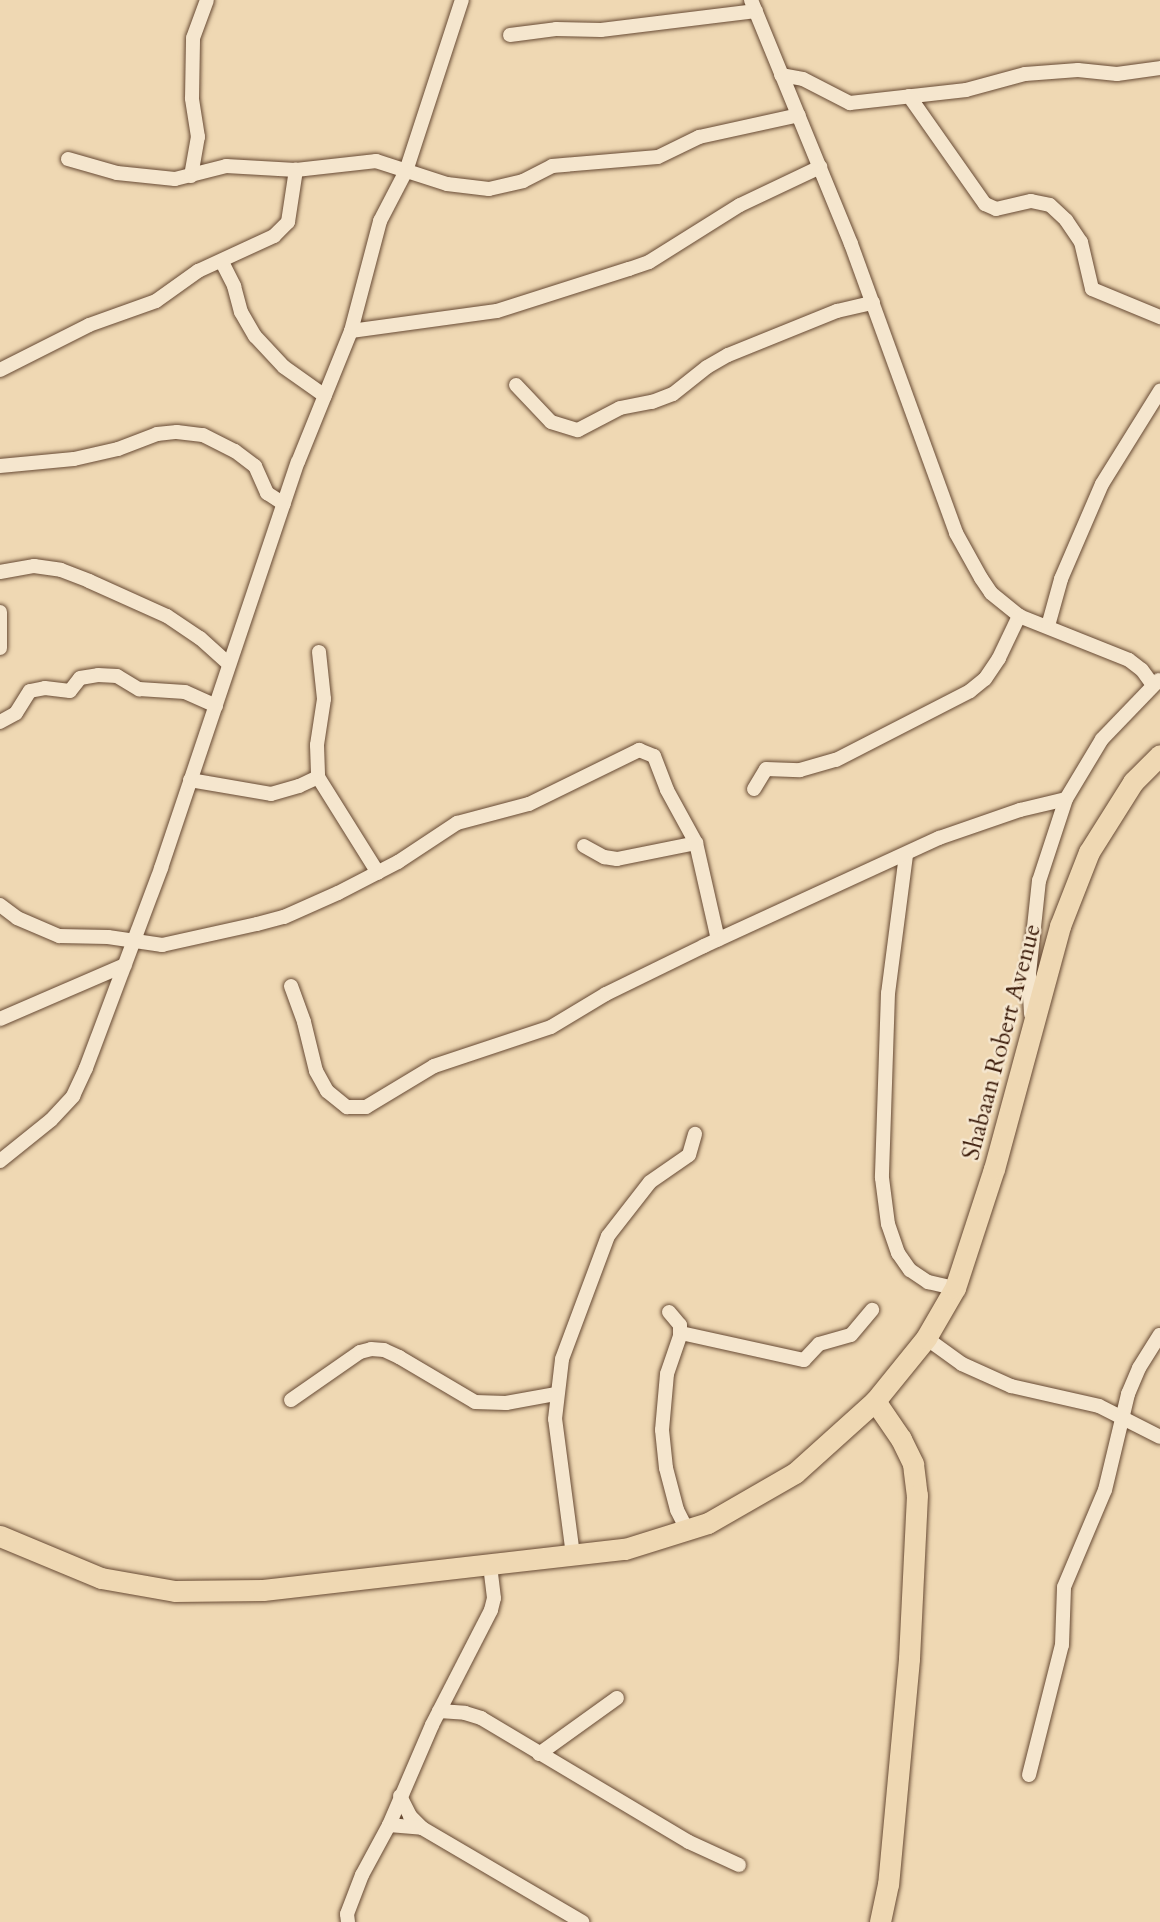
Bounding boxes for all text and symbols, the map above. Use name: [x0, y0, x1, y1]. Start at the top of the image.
street label: Shabaan Robert Avenue: [957, 921, 1047, 1163]

